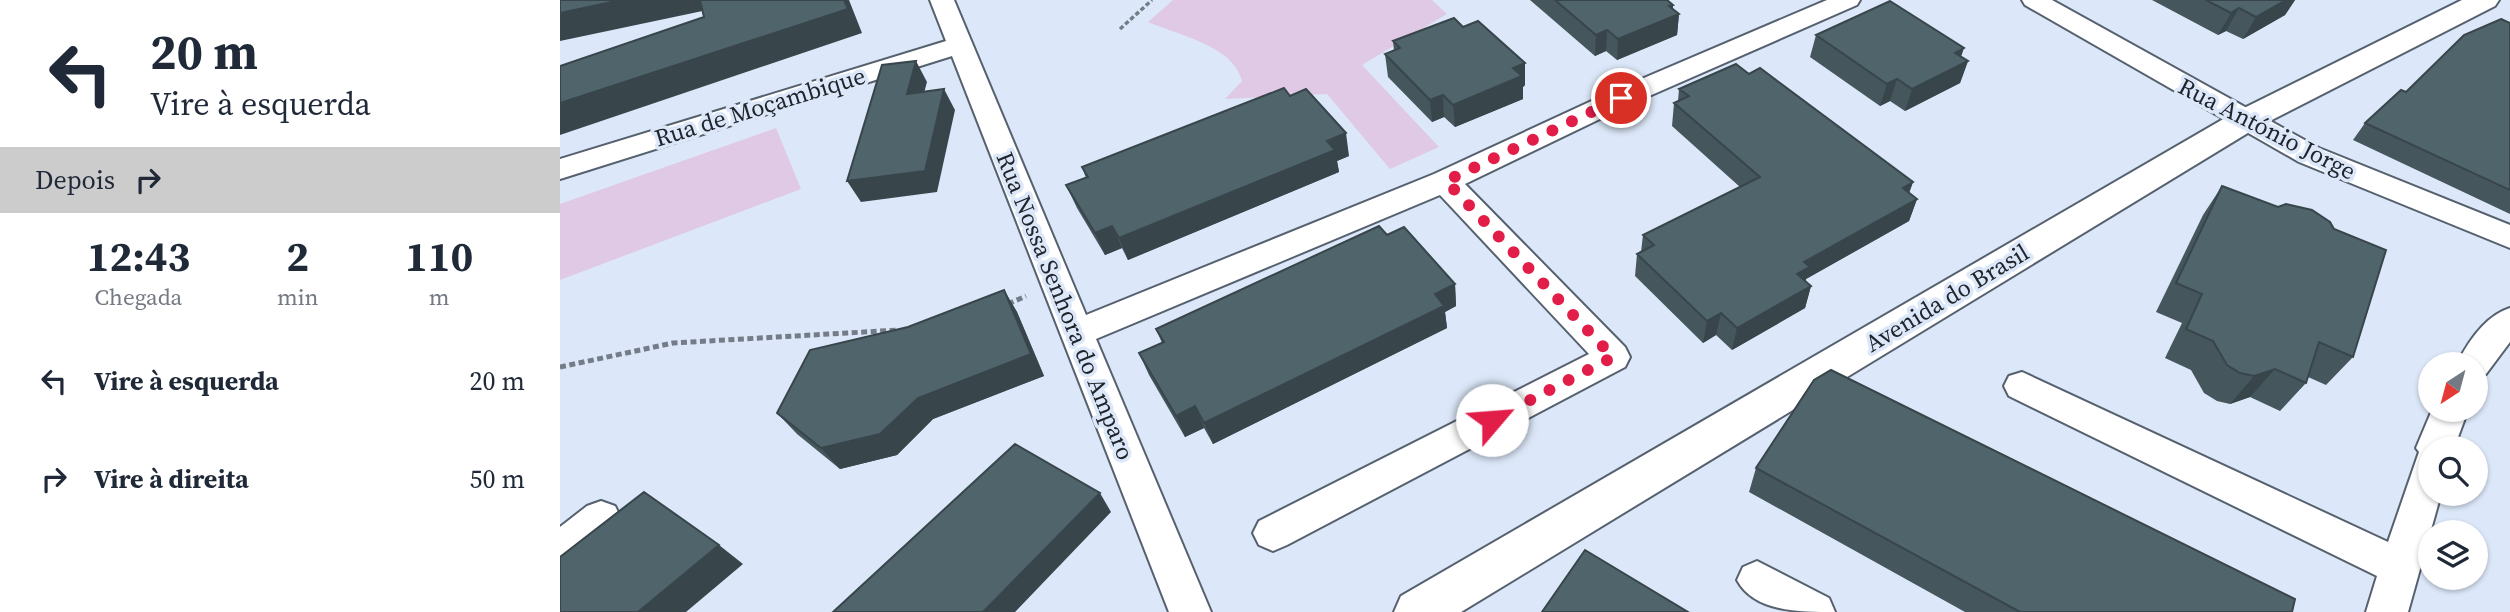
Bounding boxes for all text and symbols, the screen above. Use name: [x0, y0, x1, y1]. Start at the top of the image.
text: 20 m: [150, 18, 258, 85]
icon: left: [35, 28, 126, 119]
street label: Rua de Moçambique: [650, 59, 869, 154]
pin: [1591, 68, 1651, 128]
street label: Rua António Jorge: [2173, 70, 2362, 188]
icon: arrive: [1602, 79, 1640, 117]
text: Vire à esquerda: [150, 82, 371, 126]
street label: Rua Nossa Senhora do Amparo: [988, 147, 1142, 465]
icon: right: [129, 161, 167, 199]
text: Depois: [35, 162, 115, 198]
text: 12:43: [87, 227, 190, 285]
text: 2: [286, 227, 309, 285]
text: 110: [405, 227, 473, 285]
street label: Avenida do Brasil: [1859, 236, 2035, 359]
text: Chegada: [95, 281, 182, 313]
text: min: [277, 281, 318, 313]
text: m: [429, 281, 450, 313]
north arrow: [2418, 352, 2488, 422]
map controls: [2418, 352, 2488, 590]
icon: left: [35, 362, 73, 400]
text: Vire à esquerda: [94, 363, 279, 399]
text: 20 m: [470, 363, 525, 399]
position arrow: [1455, 383, 1529, 457]
button: search: [2418, 436, 2488, 506]
icon: right: [35, 460, 73, 498]
text: Vire à direita: [94, 461, 249, 497]
text: 50 m: [470, 461, 525, 497]
button: layers: [2418, 520, 2488, 590]

